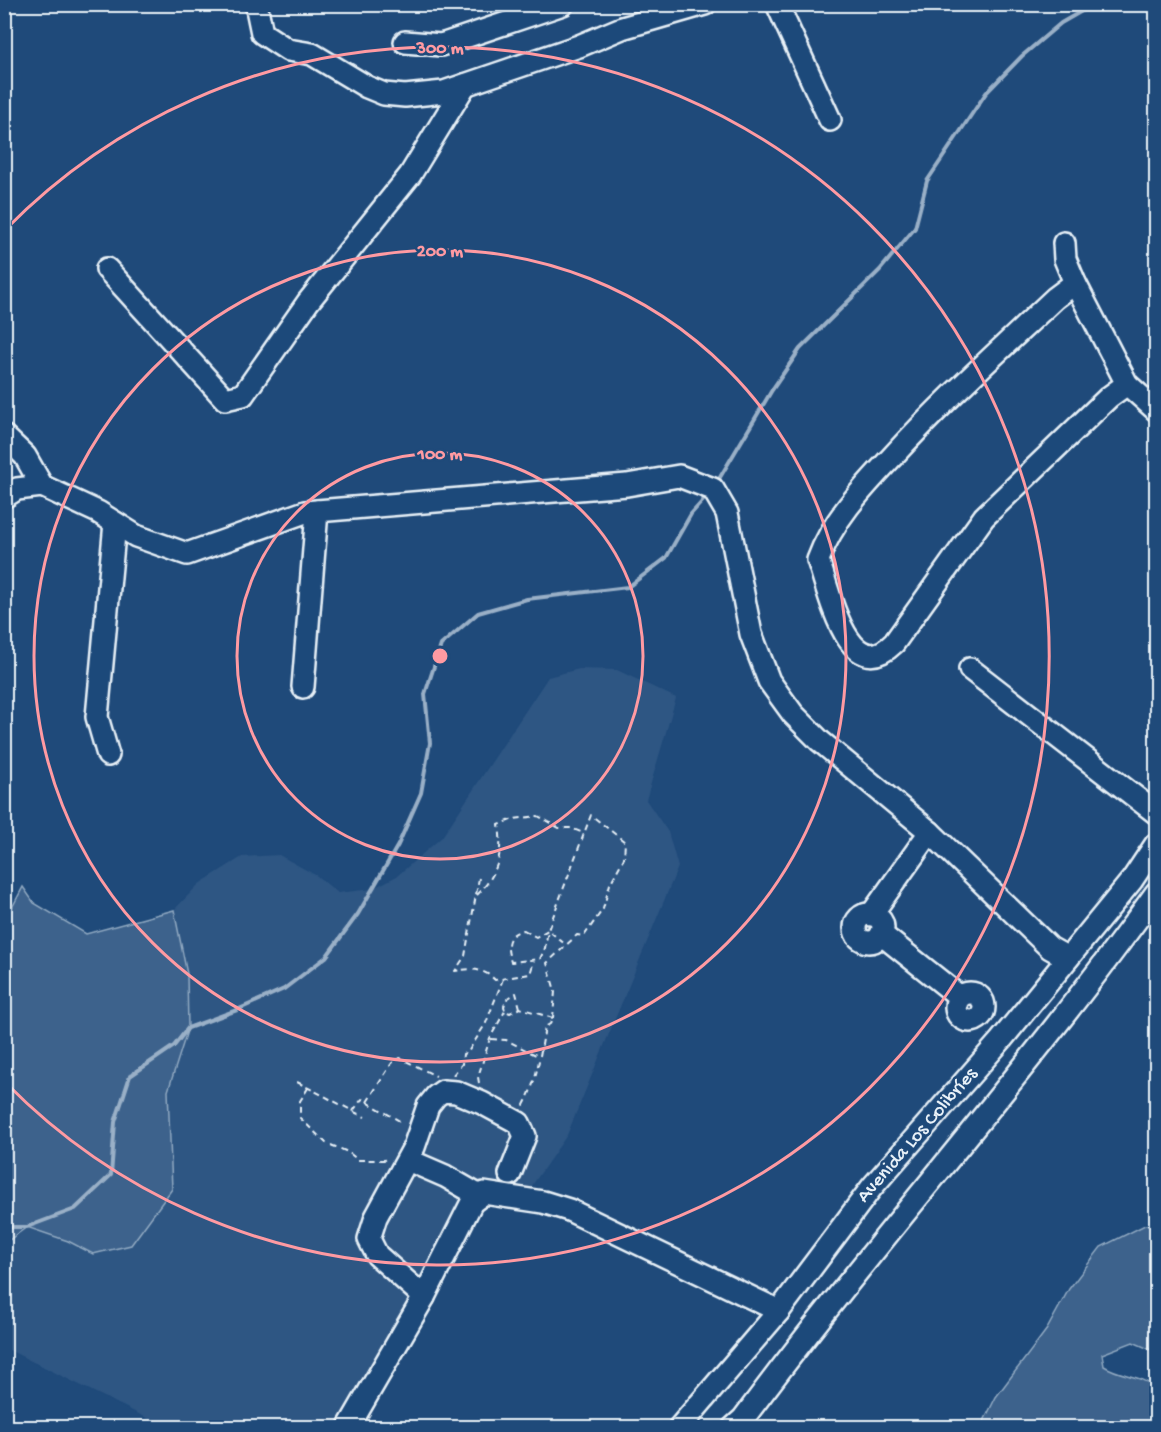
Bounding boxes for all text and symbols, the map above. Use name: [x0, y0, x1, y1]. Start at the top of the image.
text: 300 m: [416, 39, 464, 60]
text: 200 m: [417, 242, 463, 263]
text: 100 m: [417, 445, 463, 466]
centre of rings: [430, 646, 450, 666]
street label: Avenida Los Colibríes: [853, 1063, 983, 1208]

